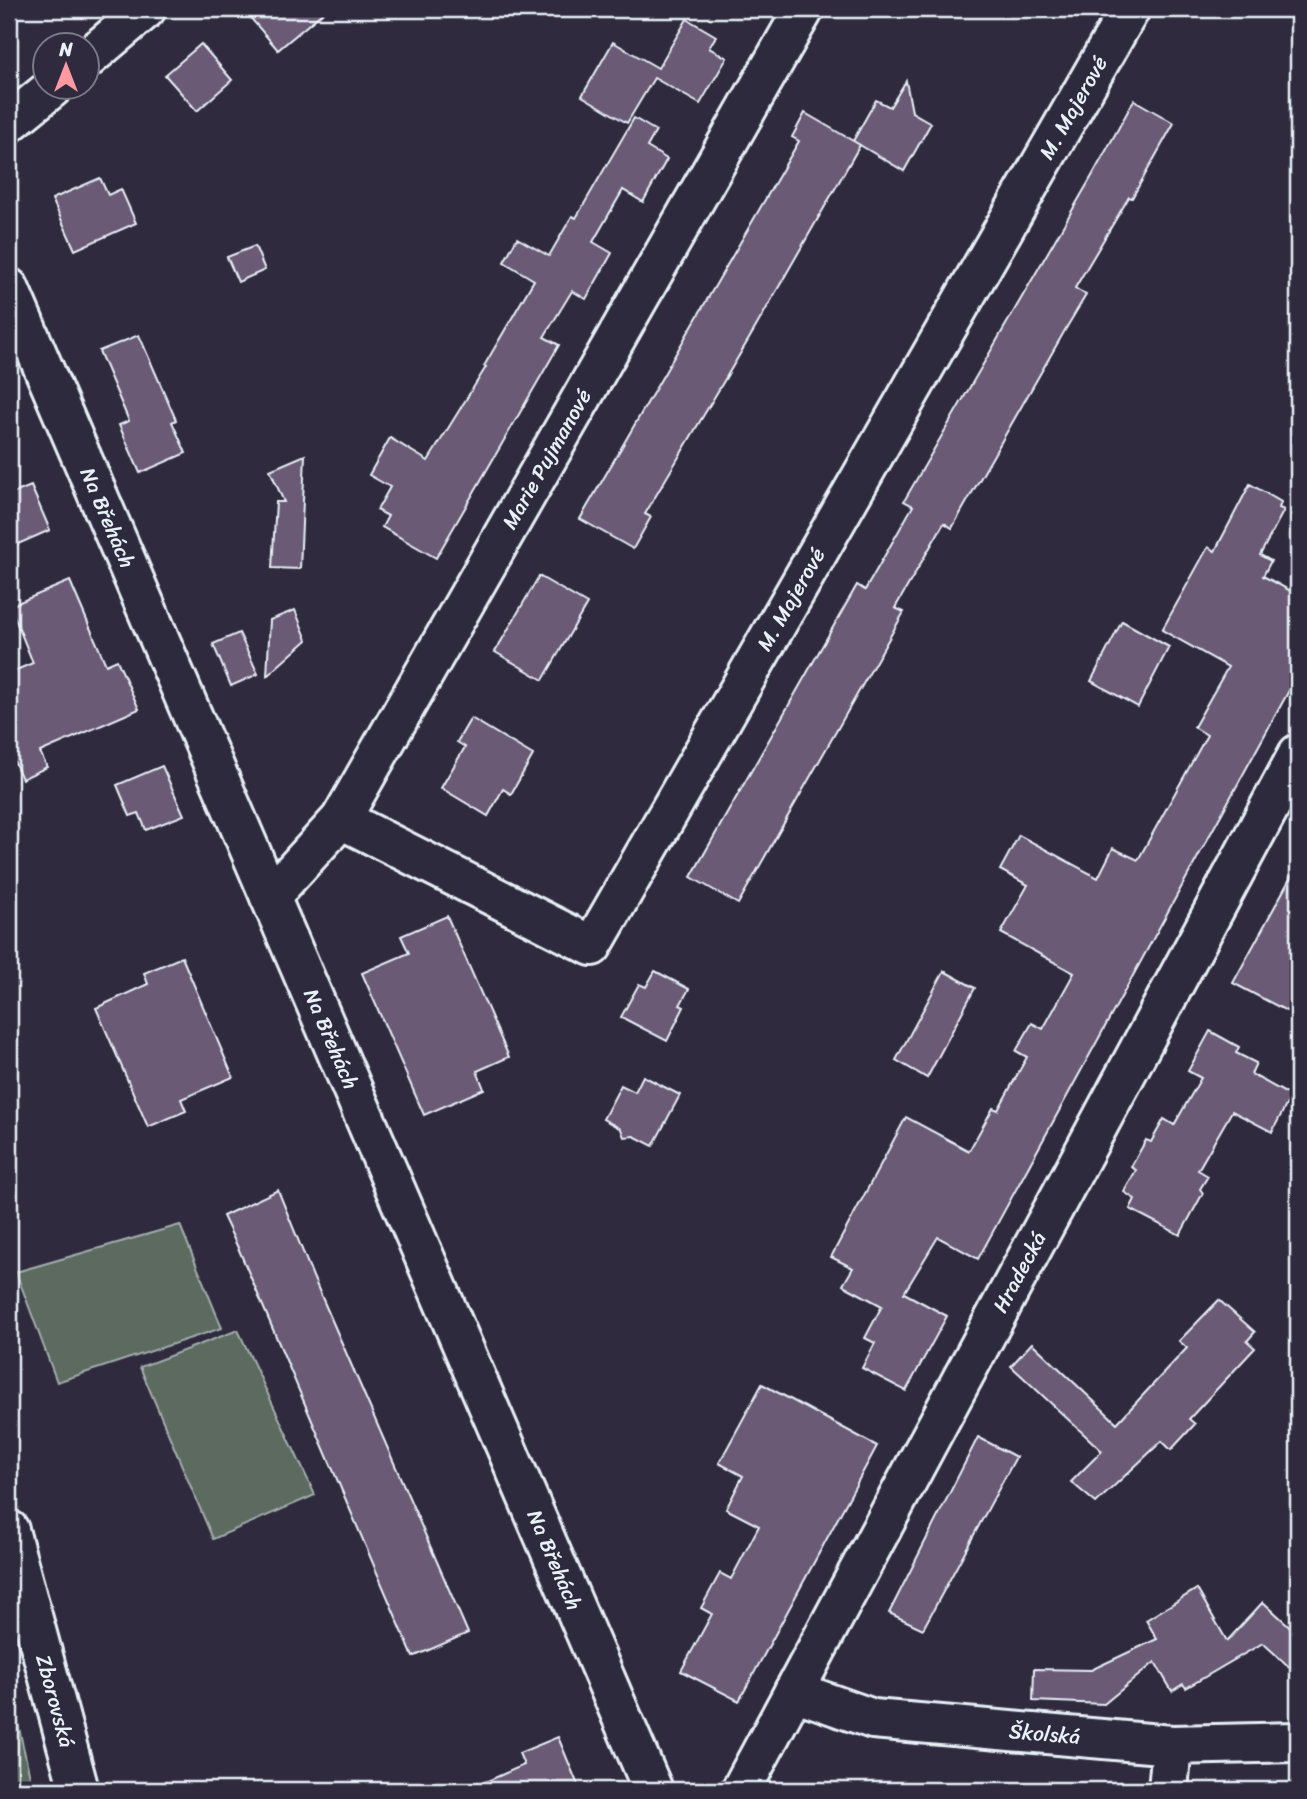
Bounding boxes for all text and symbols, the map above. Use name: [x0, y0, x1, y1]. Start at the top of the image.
north arrow: [32, 32, 102, 102]
text: N: [58, 33, 73, 66]
street label: M. Majerové: [1028, 48, 1118, 167]
street label: Marie Pujmanové: [491, 381, 602, 537]
street label: Na Břehách: [69, 461, 146, 574]
street label: M. Majerové: [746, 540, 836, 659]
street label: Na Břehách: [292, 982, 369, 1095]
street label: Hradecká: [982, 1224, 1057, 1320]
street label: Na Břehách: [516, 1504, 593, 1616]
street label: Zborovská: [24, 1650, 86, 1752]
street label: Školská: [1007, 1712, 1082, 1756]

